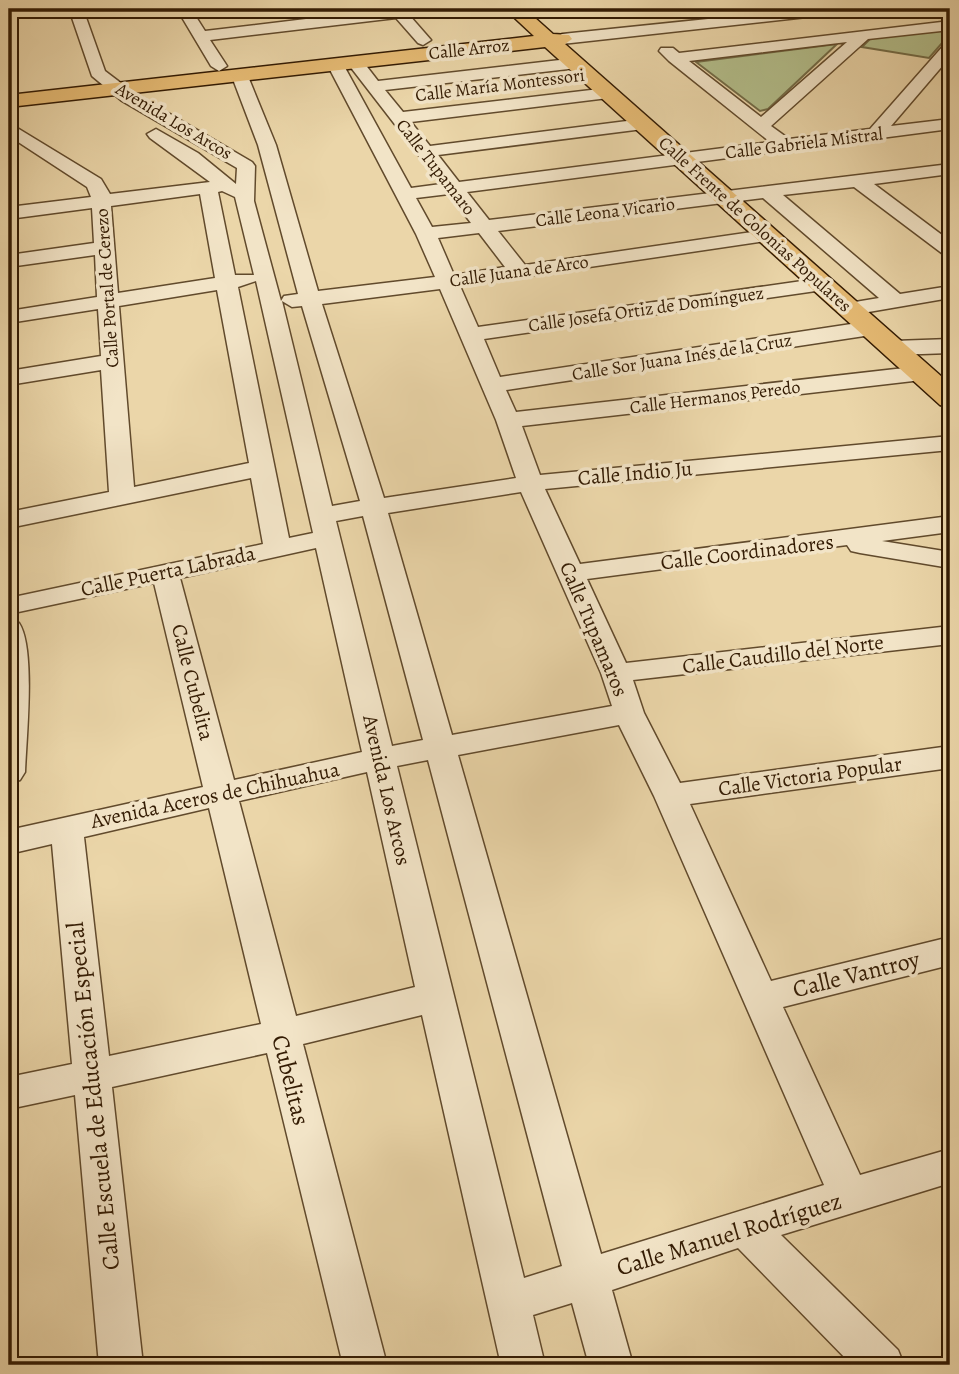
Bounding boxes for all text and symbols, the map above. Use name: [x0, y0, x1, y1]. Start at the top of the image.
street label: Calle Arroz: [427, 33, 511, 65]
street label: Calle María Montessori: [414, 63, 586, 107]
street label: Avenida Los Arcos: [110, 76, 237, 165]
street label: Calle Tupamaro: [391, 114, 481, 220]
street label: Calle Gabriela Mistral: [724, 121, 885, 165]
street label: Calle Frente de Colonias Populares: [653, 131, 857, 317]
street label: Calle Leona Vicario: [534, 192, 676, 232]
street label: Calle Portal de Cerezo: [89, 208, 125, 368]
street label: Calle Juana de Arco: [448, 249, 590, 293]
street label: Calle Josefa Ortiz de Domínguez: [527, 281, 765, 337]
street label: Calle Sor Juana Inés de la Cruz: [570, 328, 794, 386]
street label: Calle Hermanos Peredo: [628, 375, 802, 419]
street label: Calle Indio Ju: [576, 454, 694, 492]
street label: Calle Coordinadores: [659, 527, 835, 577]
street label: Calle Puerta Labrada: [78, 539, 258, 603]
street label: Calle Tupamaros: [553, 557, 635, 701]
street label: Calle Cubelita: [165, 621, 221, 743]
street label: Calle Caudillo del Norte: [681, 628, 885, 680]
street label: Avenida Los Arcos: [356, 711, 418, 868]
street label: Calle Victoria Popular: [716, 749, 904, 803]
street label: Avenida Aceros de Chihuahua: [87, 755, 342, 835]
street label: Calle Escuela de Educación Especial: [59, 920, 127, 1272]
street label: Calle Vantroy: [789, 943, 923, 1005]
street label: Cubelitas: [264, 1031, 318, 1129]
street label: Calle Manuel Rodríguez: [613, 1185, 845, 1283]

